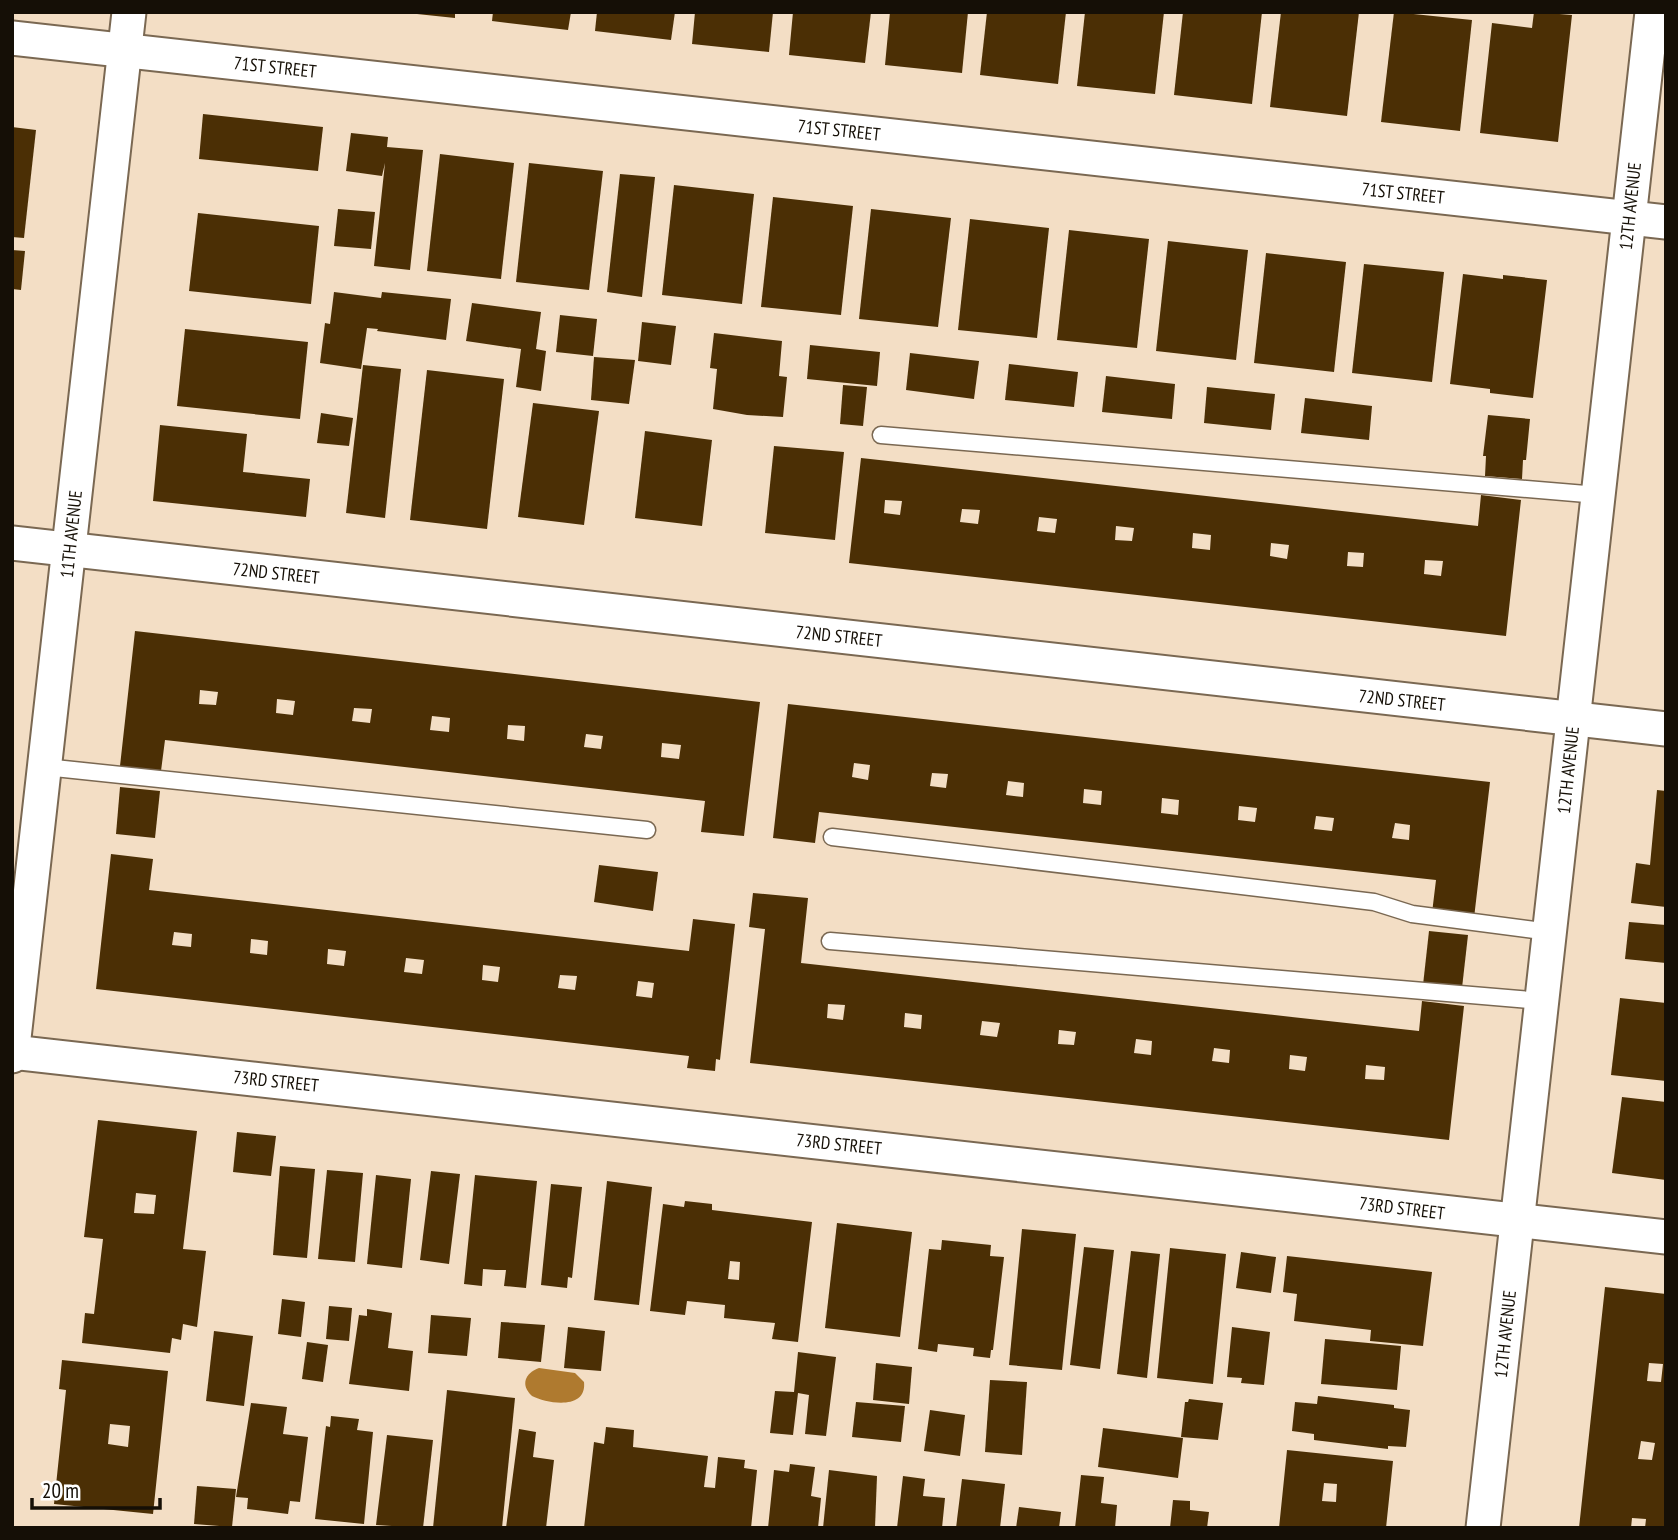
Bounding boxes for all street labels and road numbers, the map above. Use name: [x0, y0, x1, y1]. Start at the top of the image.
street label: 71ST STREET: [232, 51, 318, 83]
street label: 71ST STREET: [796, 114, 882, 146]
street label: 12TH AVENUE: [1614, 161, 1646, 251]
street label: 71ST STREET: [1360, 177, 1446, 209]
street label: 11TH AVENUE: [55, 489, 87, 579]
street label: 72ND STREET: [232, 557, 320, 589]
street label: 72ND STREET: [795, 620, 883, 652]
street label: 72ND STREET: [1358, 684, 1446, 716]
street label: 12TH AVENUE: [1552, 725, 1584, 815]
street label: 73RD STREET: [232, 1065, 320, 1097]
street label: 73RD STREET: [795, 1128, 883, 1160]
street label: 73RD STREET: [1358, 1191, 1446, 1225]
street label: 12TH AVENUE: [1489, 1289, 1521, 1379]

